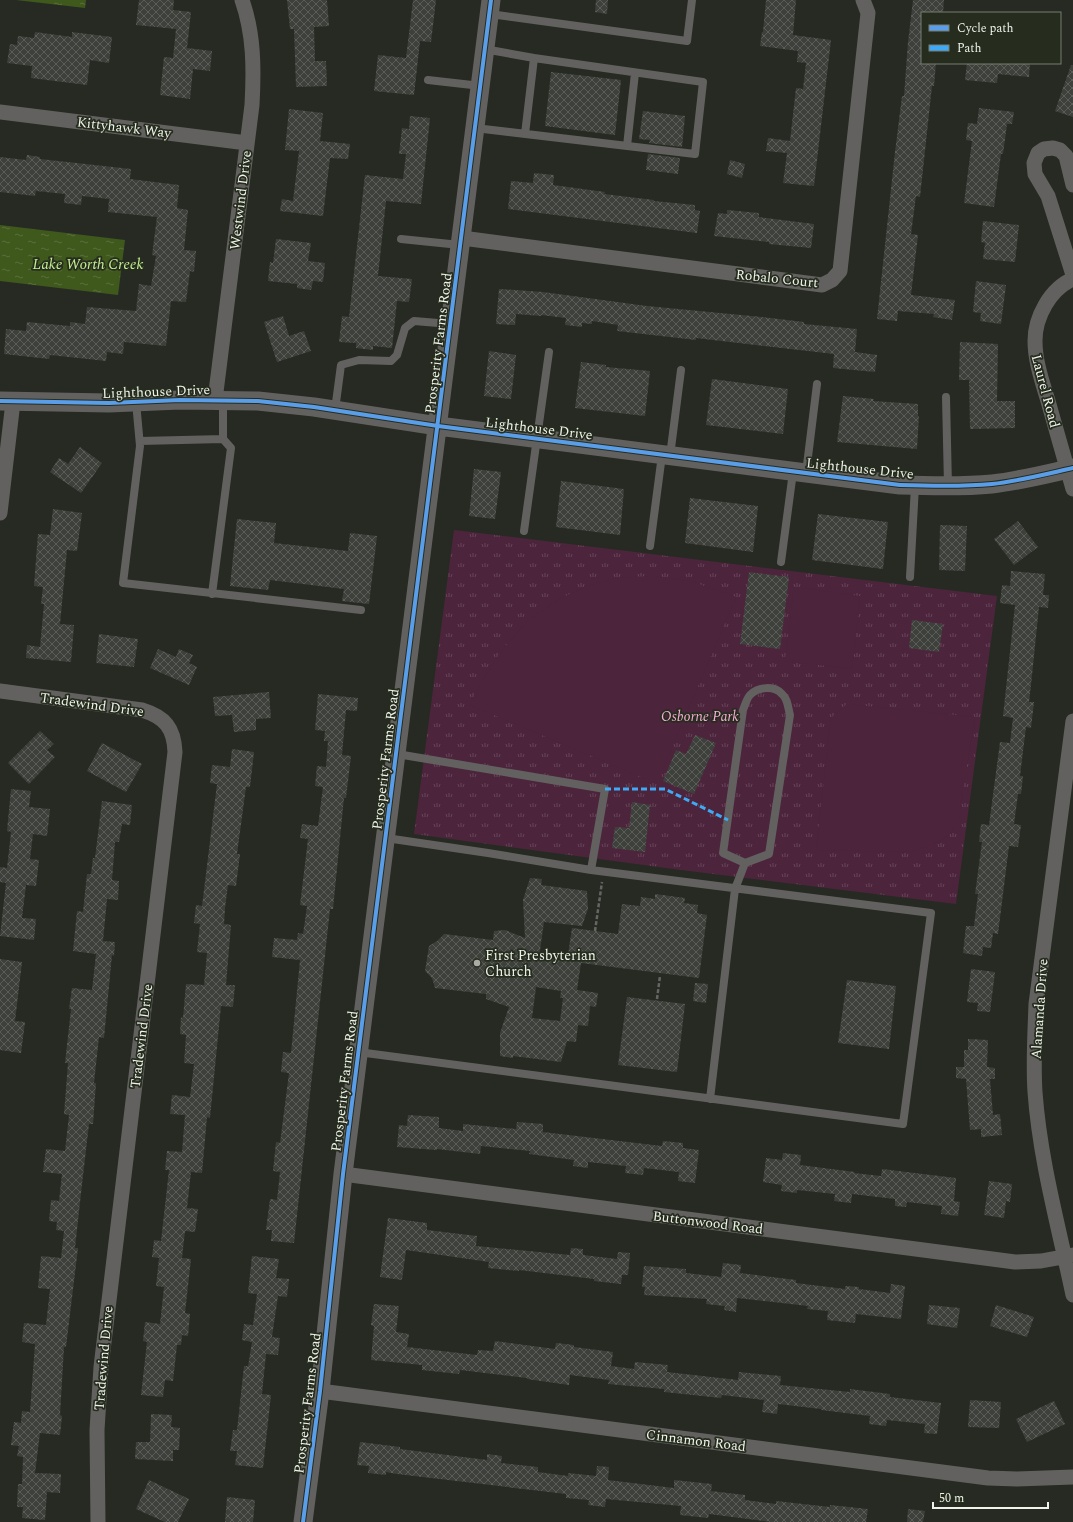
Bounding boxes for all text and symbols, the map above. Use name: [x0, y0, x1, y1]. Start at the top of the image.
legend: [921, 12, 1061, 64]
text: Cycle path: [957, 19, 1014, 38]
text: Path: [957, 39, 982, 58]
street label: Kittyhawk Way: [76, 111, 173, 144]
street label: Westwind Drive: [224, 149, 257, 251]
water label: Lake Worth Creek: [32, 253, 144, 276]
street label: Robalo Court: [735, 264, 819, 293]
street label: Prosperity Farms Road: [419, 271, 458, 415]
street label: Laurel Road: [1026, 352, 1065, 430]
street label: Lighthouse Drive: [102, 379, 211, 404]
street label: Lighthouse Drive: [484, 411, 594, 446]
street label: Lighthouse Drive: [805, 452, 915, 485]
street label: Tradewind Drive: [39, 687, 146, 722]
street label: Prosperity Farms Road: [366, 687, 405, 831]
park label: Osborne Park: [661, 706, 739, 727]
place label: First Presbyterian Church: [485, 945, 596, 982]
marker: First Presbyterian Church: [472, 958, 482, 968]
street label: Alamanda Drive: [1026, 958, 1054, 1060]
street label: Tradewind Drive: [125, 983, 158, 1089]
street label: Prosperity Farms Road: [325, 1009, 364, 1153]
street label: Buttonwood Road: [651, 1205, 765, 1240]
street label: Tradewind Drive: [88, 1305, 119, 1411]
street label: Prosperity Farms Road: [288, 1331, 327, 1475]
street label: Cinnamon Road: [645, 1424, 747, 1457]
scale bar: [933, 1484, 1048, 1510]
text: 50 m: [939, 1489, 964, 1508]

